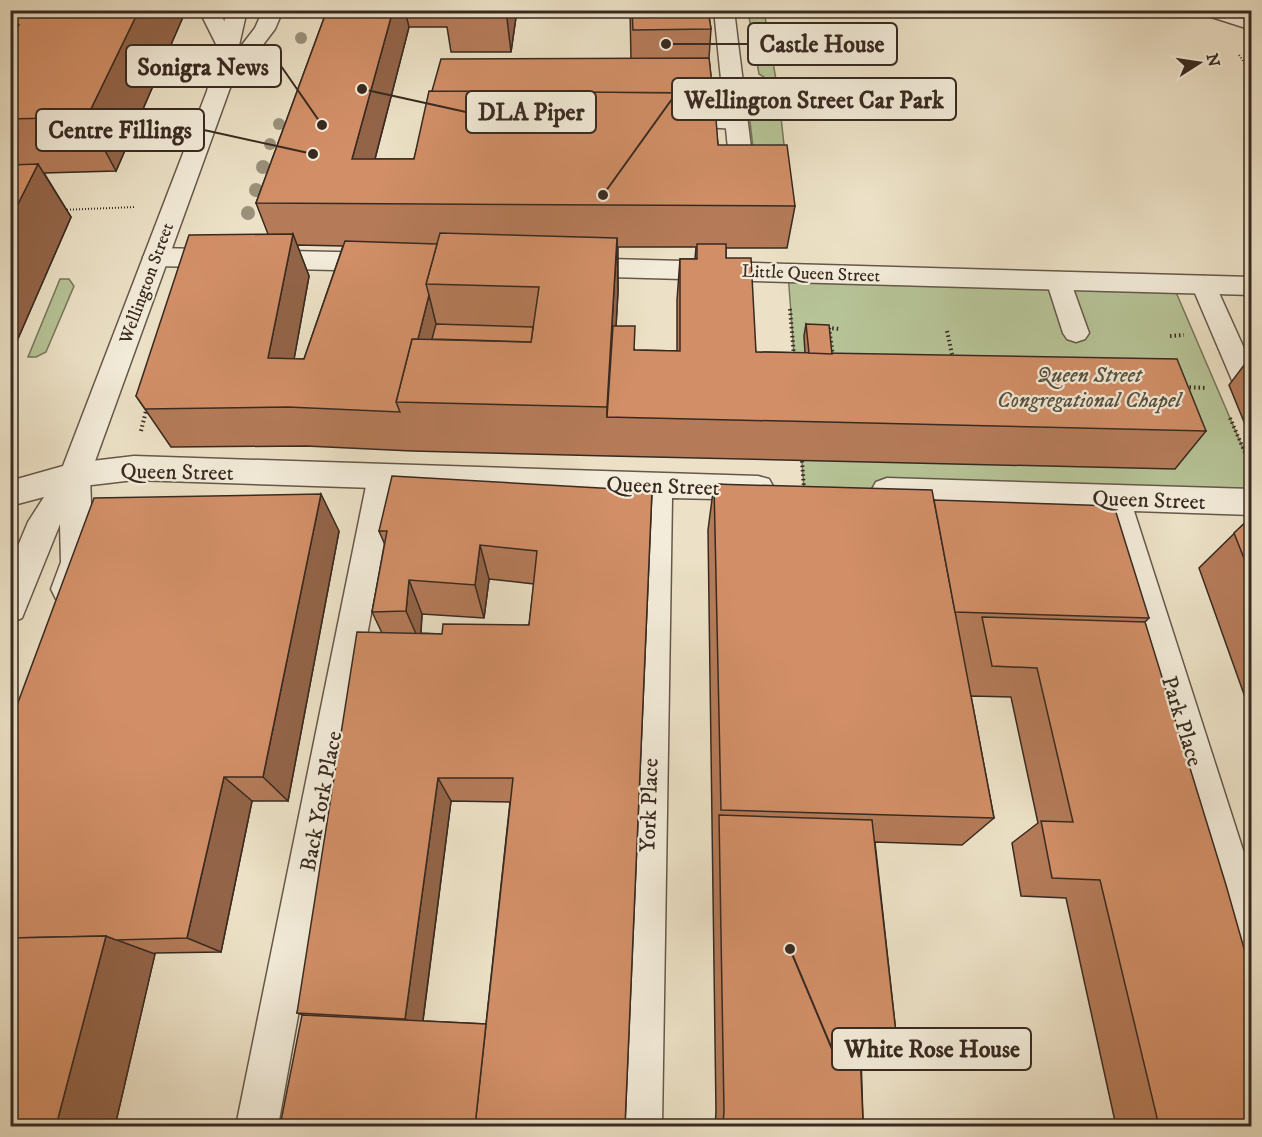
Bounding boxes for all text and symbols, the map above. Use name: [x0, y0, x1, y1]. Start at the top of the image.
callout: Castle House: [748, 23, 897, 65]
text: Castle House: [759, 30, 885, 60]
north arrow: [1169, 33, 1229, 93]
callout: Sonigra News: [126, 45, 281, 87]
text: N: [1202, 52, 1224, 69]
text: Sonigra News: [137, 53, 269, 83]
callout: Wellington Street Car Park: [672, 78, 956, 120]
text: Wellington Street Car Park: [683, 86, 945, 116]
callout: DLA Piper: [466, 91, 596, 133]
text: DLA Piper: [478, 98, 585, 128]
callout: Centre Fillings: [36, 109, 204, 151]
text: Centre Fillings: [48, 116, 192, 146]
street label: Wellington Street: [115, 220, 179, 348]
street label: Little Queen Street: [741, 261, 881, 287]
park label: Queen Street Congregational Chapel: [997, 362, 1183, 414]
street label: Queen Street: [120, 458, 234, 487]
street label: Queen Street: [606, 471, 720, 502]
street label: Queen Street: [1092, 485, 1206, 516]
street label: Park Place: [1155, 673, 1208, 770]
street label: Back York Place: [295, 729, 348, 874]
street label: York Place: [634, 758, 665, 853]
callout: White Rose House: [832, 1028, 1031, 1070]
text: White Rose House: [843, 1035, 1020, 1065]

